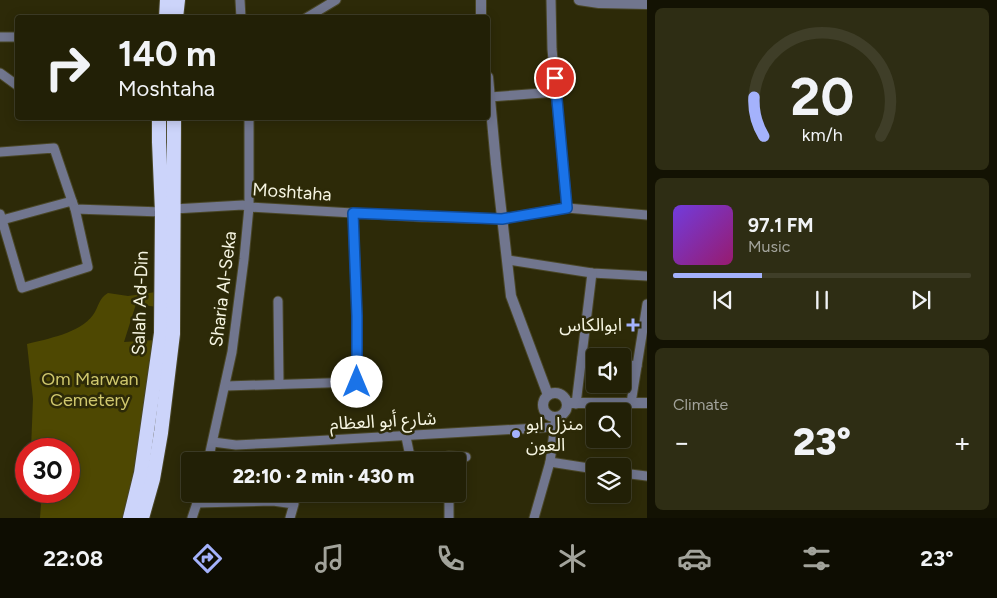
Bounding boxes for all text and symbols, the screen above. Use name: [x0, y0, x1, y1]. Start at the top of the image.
text: 140 m: [118, 33, 216, 75]
icon: right: [35, 35, 100, 100]
pin: [534, 57, 576, 99]
icon: arrive: [541, 64, 569, 92]
text: 20: [790, 66, 854, 128]
text: Moshtaha: [118, 75, 215, 102]
text: km/h: [802, 124, 842, 145]
street label: Moshtaha: [252, 178, 332, 206]
text: 97.1 FM: [748, 214, 814, 237]
street label: Sharia Al-Seka: [205, 230, 241, 348]
text: Music: [748, 237, 790, 256]
street label: Salah Ad-Din: [127, 250, 153, 356]
icon: previous: [709, 286, 737, 314]
icon: pause: [808, 286, 836, 314]
icon: next: [907, 286, 935, 314]
place label: ابوالكاس: [559, 314, 622, 336]
marker: ابوالكاس: [626, 318, 640, 332]
map controls: [586, 348, 631, 503]
button: sound: [586, 348, 631, 393]
position arrow: [330, 355, 382, 407]
park label: Om Marwan Cemetery: [41, 368, 139, 411]
text: Climate: [673, 395, 728, 414]
button: search: [586, 403, 631, 448]
street label: شارع أبو العظام: [329, 407, 437, 438]
place label: منزل ابو العون: [526, 413, 583, 456]
text: 23°: [793, 419, 851, 465]
text: −: [673, 425, 690, 459]
text: +: [954, 425, 971, 459]
marker: منزل ابو العون: [510, 428, 522, 440]
speed limit sign: 30: [15, 438, 80, 503]
button: layers: [586, 458, 631, 503]
text: 22:10 · 2 min · 430 m: [233, 465, 414, 488]
icon: directions: [190, 541, 225, 576]
icon: music: [312, 541, 347, 576]
icon: phone: [433, 541, 468, 576]
icon: climate: [555, 541, 590, 576]
icon: car: [677, 541, 712, 576]
icon: filters: [799, 541, 834, 576]
text: 22:08: [43, 545, 103, 572]
text: 23°: [920, 545, 954, 572]

